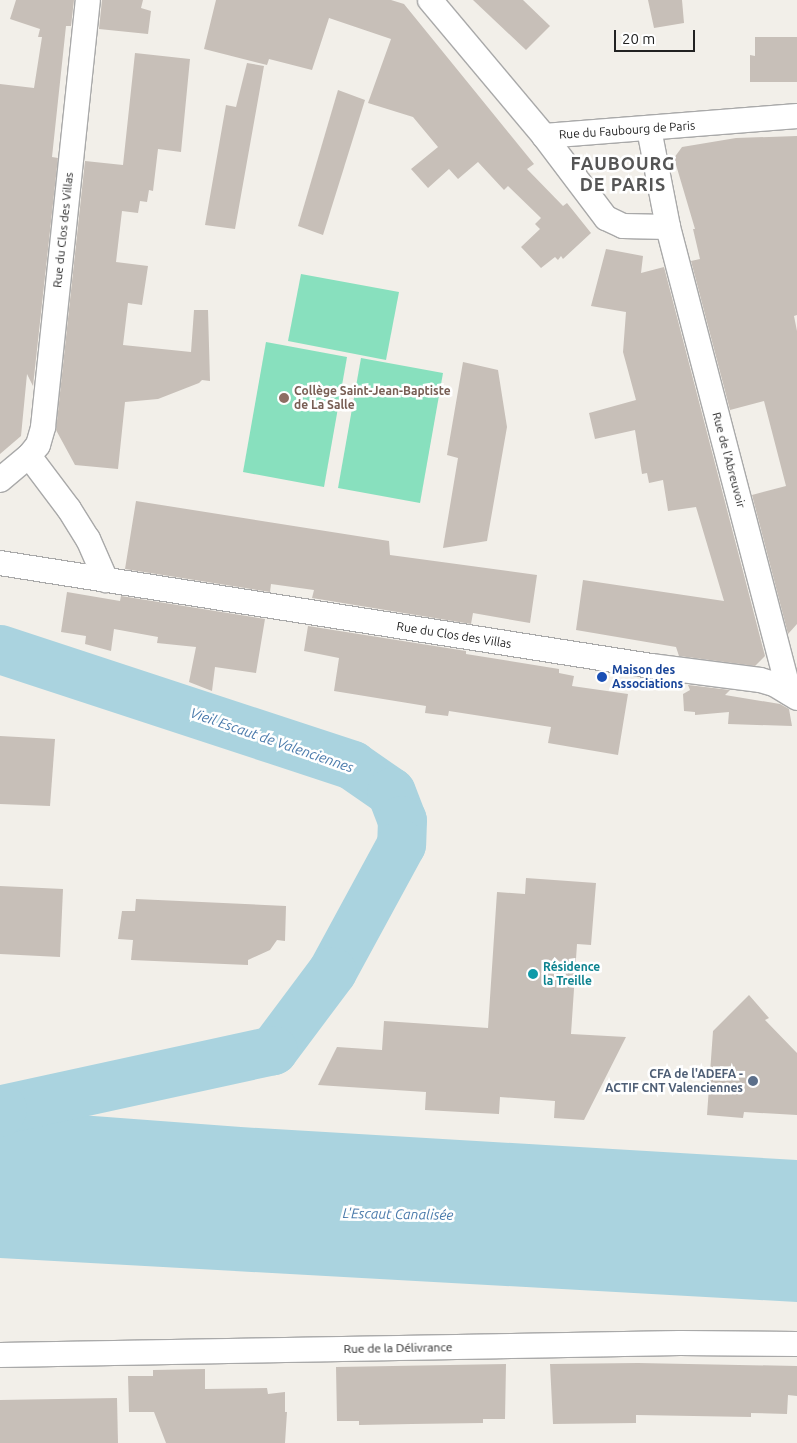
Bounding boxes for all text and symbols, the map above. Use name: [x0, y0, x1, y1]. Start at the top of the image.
scale bar: [617, 20, 698, 52]
text: 20 m: [622, 30, 655, 47]
street label: Rue du Faubourg de Paris: [558, 118, 696, 142]
district label: FAUBOURG DE PARIS: [569, 153, 677, 195]
street label: Rue du Clos des Villas: [50, 172, 76, 288]
place label: Collège Saint-Jean-Baptiste de La Salle: [294, 384, 451, 412]
marker: Collège Saint-Jean-Baptiste de La Salle: [278, 392, 290, 404]
street label: Rue de l'Abreuvoir: [709, 411, 749, 509]
street label: Rue du Clos des Villas: [396, 619, 512, 651]
place label: Maison des Associations: [612, 663, 683, 691]
marker: Maison des Associations: [596, 671, 608, 683]
water label: Vieil Escaut de Valenciennes: [188, 704, 356, 776]
place label: Résidence la Treille: [543, 960, 600, 988]
marker: Résidence la Treille: [527, 968, 539, 980]
place label: CFA de l'ADEFA - ACTIF CNT Valenciennes: [605, 1067, 743, 1095]
marker: CFA de l'ADEFA - ACTIF CNT Valenciennes: [747, 1075, 759, 1087]
water label: L'Escaut Canalisée: [342, 1205, 454, 1223]
street label: Rue de la Délivrance: [343, 1340, 453, 1356]

